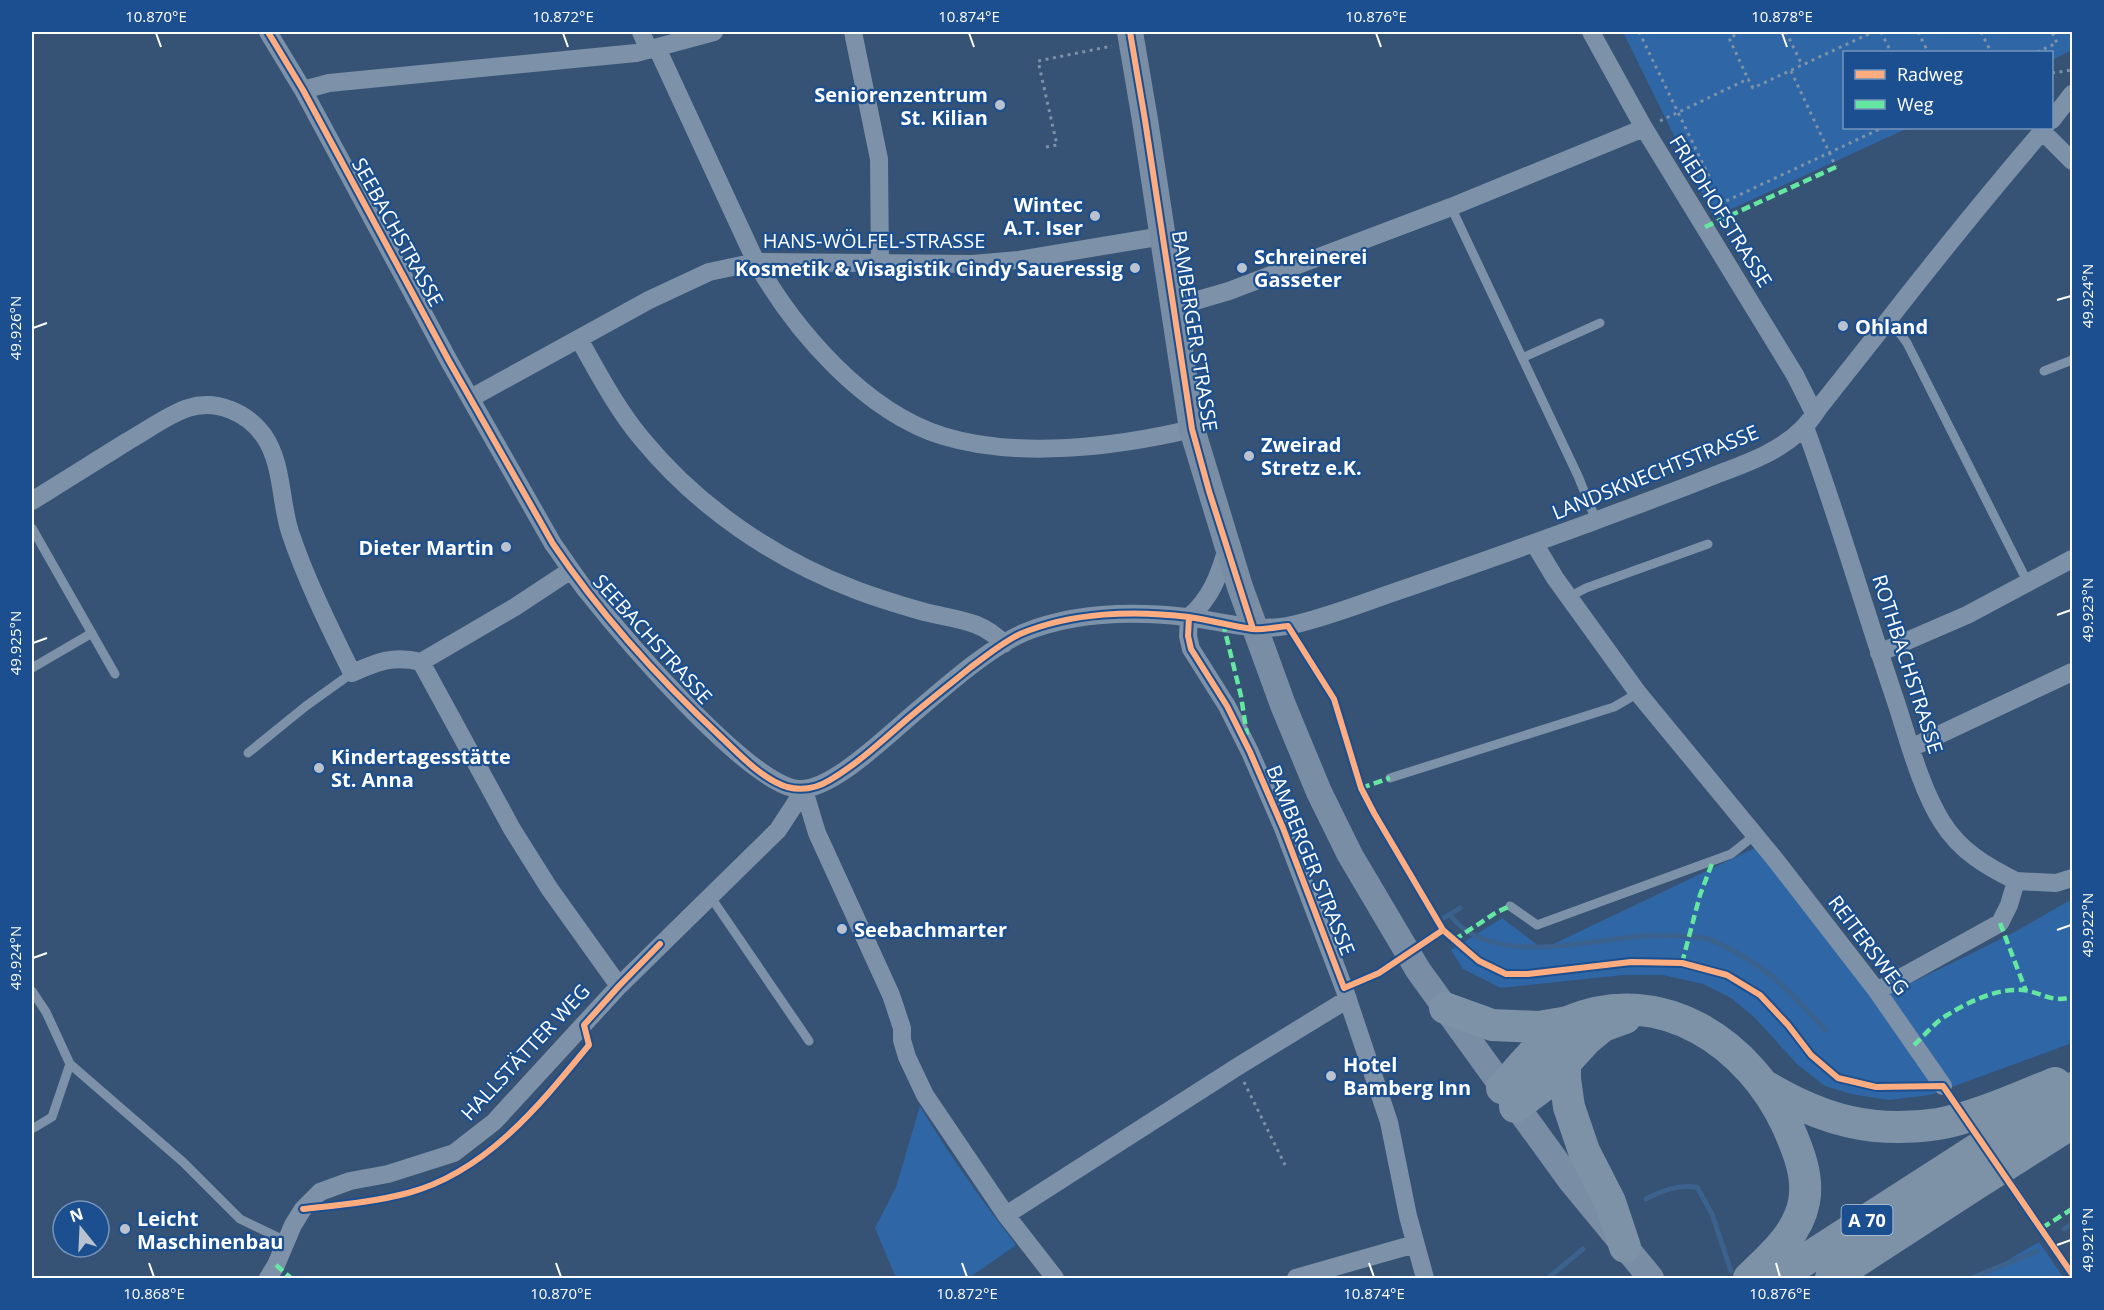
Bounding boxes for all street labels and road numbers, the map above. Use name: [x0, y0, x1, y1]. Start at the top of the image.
street label: FRIEDHOFSTRASSE: [1663, 130, 1779, 292]
street label: SEEBACHSTRASSE: [346, 153, 450, 311]
street label: HANS-WÖLFEL-STRASSE: [763, 227, 985, 254]
street label: BAMBERGER STRASSE: [1166, 229, 1224, 433]
street label: LANDSKNECHTSTRASSE: [1548, 418, 1762, 526]
street label: SEEBACHSTRASSE: [587, 568, 719, 710]
street label: ROTHBACHSTRASSE: [1866, 571, 1950, 757]
street label: BAMBERGER STRASSE: [1260, 761, 1362, 959]
street label: REITERSWEG: [1823, 890, 1915, 1000]
street label: HALLSTÄTTER WEG: [455, 978, 595, 1126]
road number: A 70: [1842, 1205, 1892, 1235]

